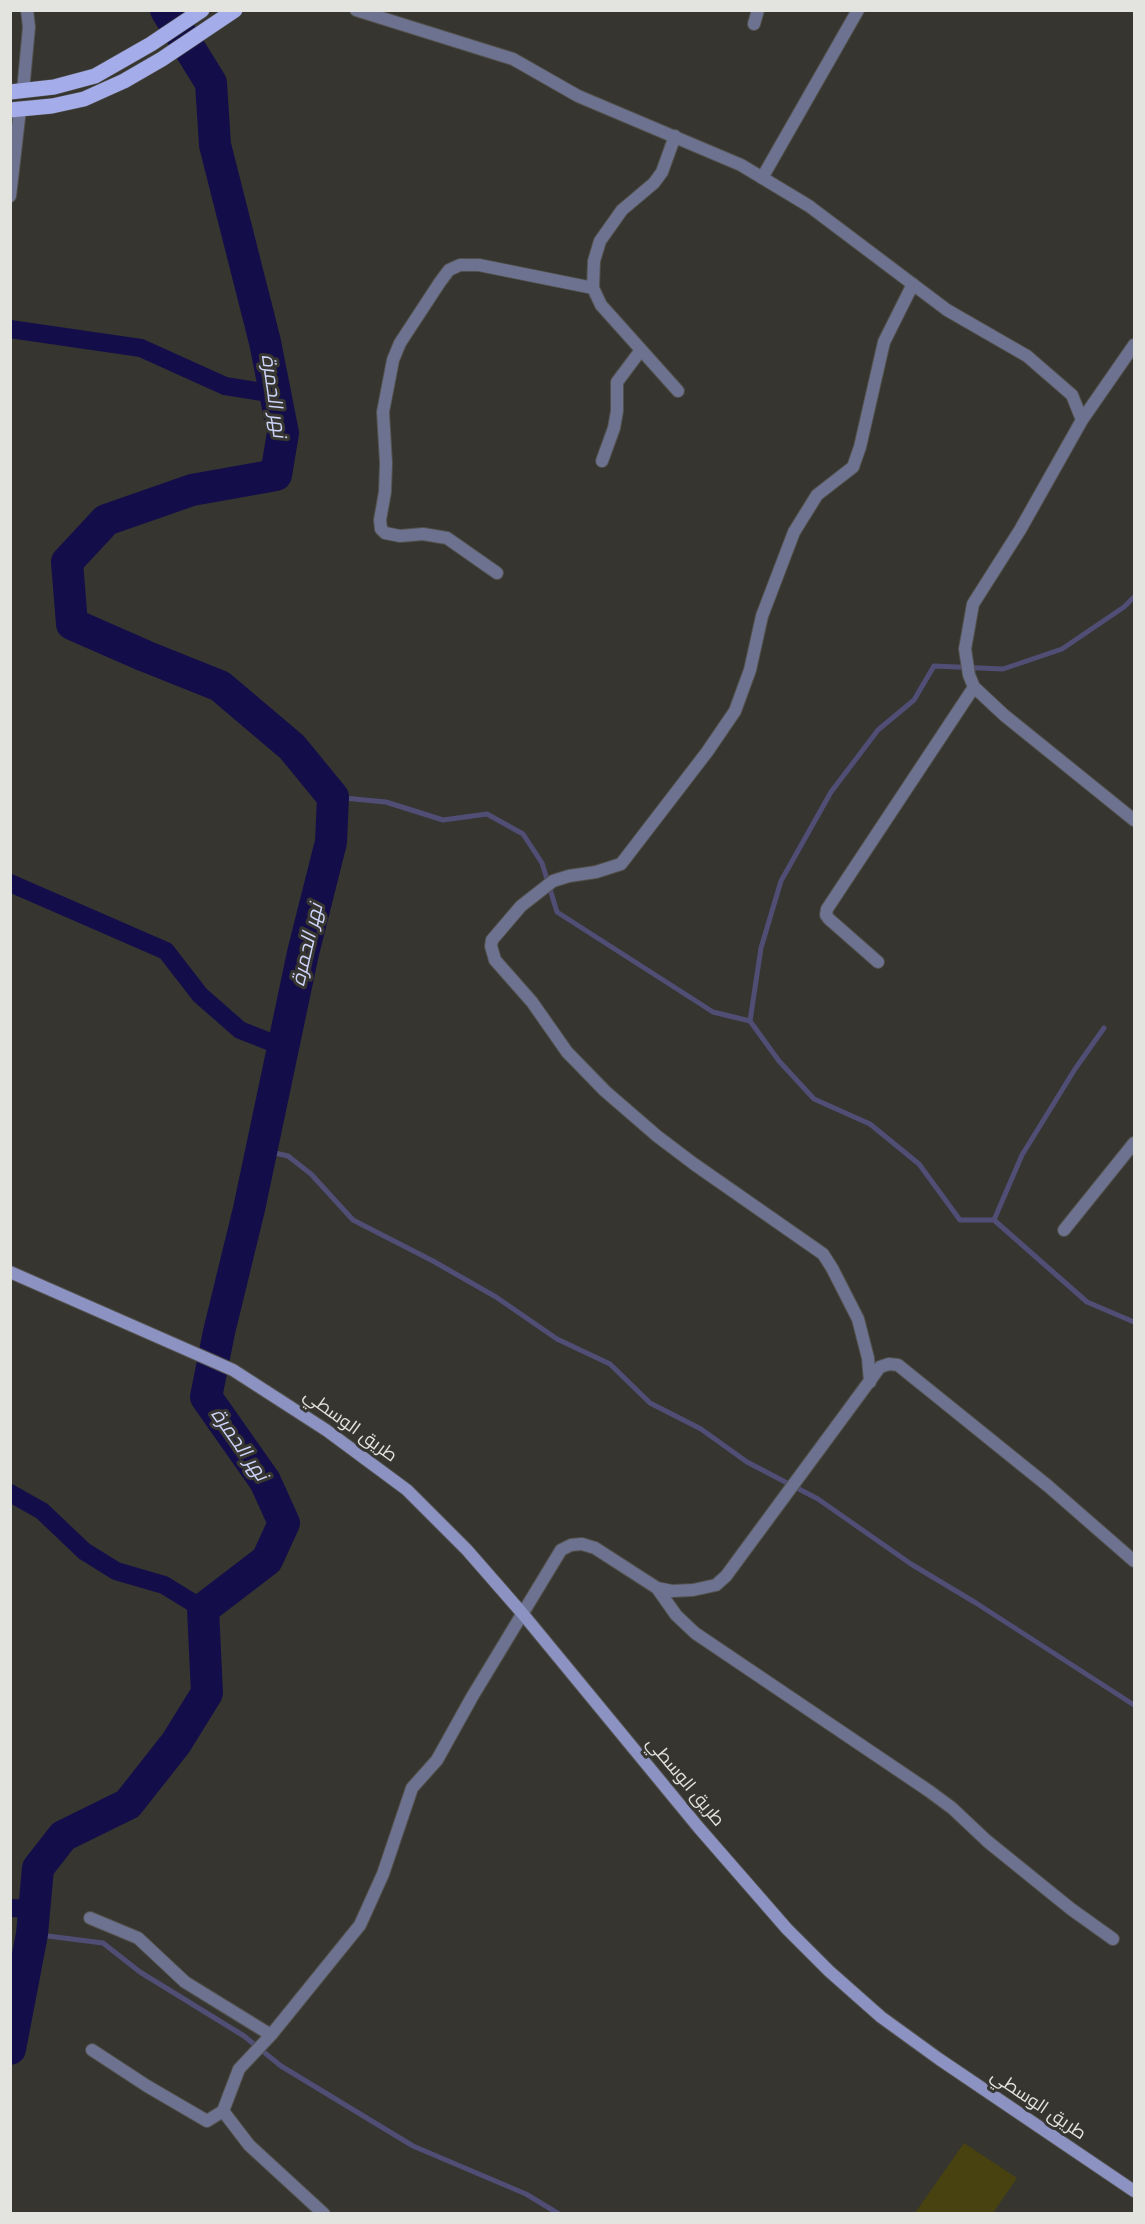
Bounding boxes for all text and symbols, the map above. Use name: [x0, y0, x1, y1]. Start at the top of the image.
water label: نهر الحمرة: [255, 353, 291, 439]
water label: نهر الحمرة: [287, 901, 329, 989]
street label: طريق الوسطي: [299, 1385, 401, 1467]
water label: نهر الحمرة: [205, 1404, 273, 1486]
street label: طريق الوسطي: [641, 1733, 729, 1831]
street label: طريق الوسطي: [986, 2065, 1090, 2145]

